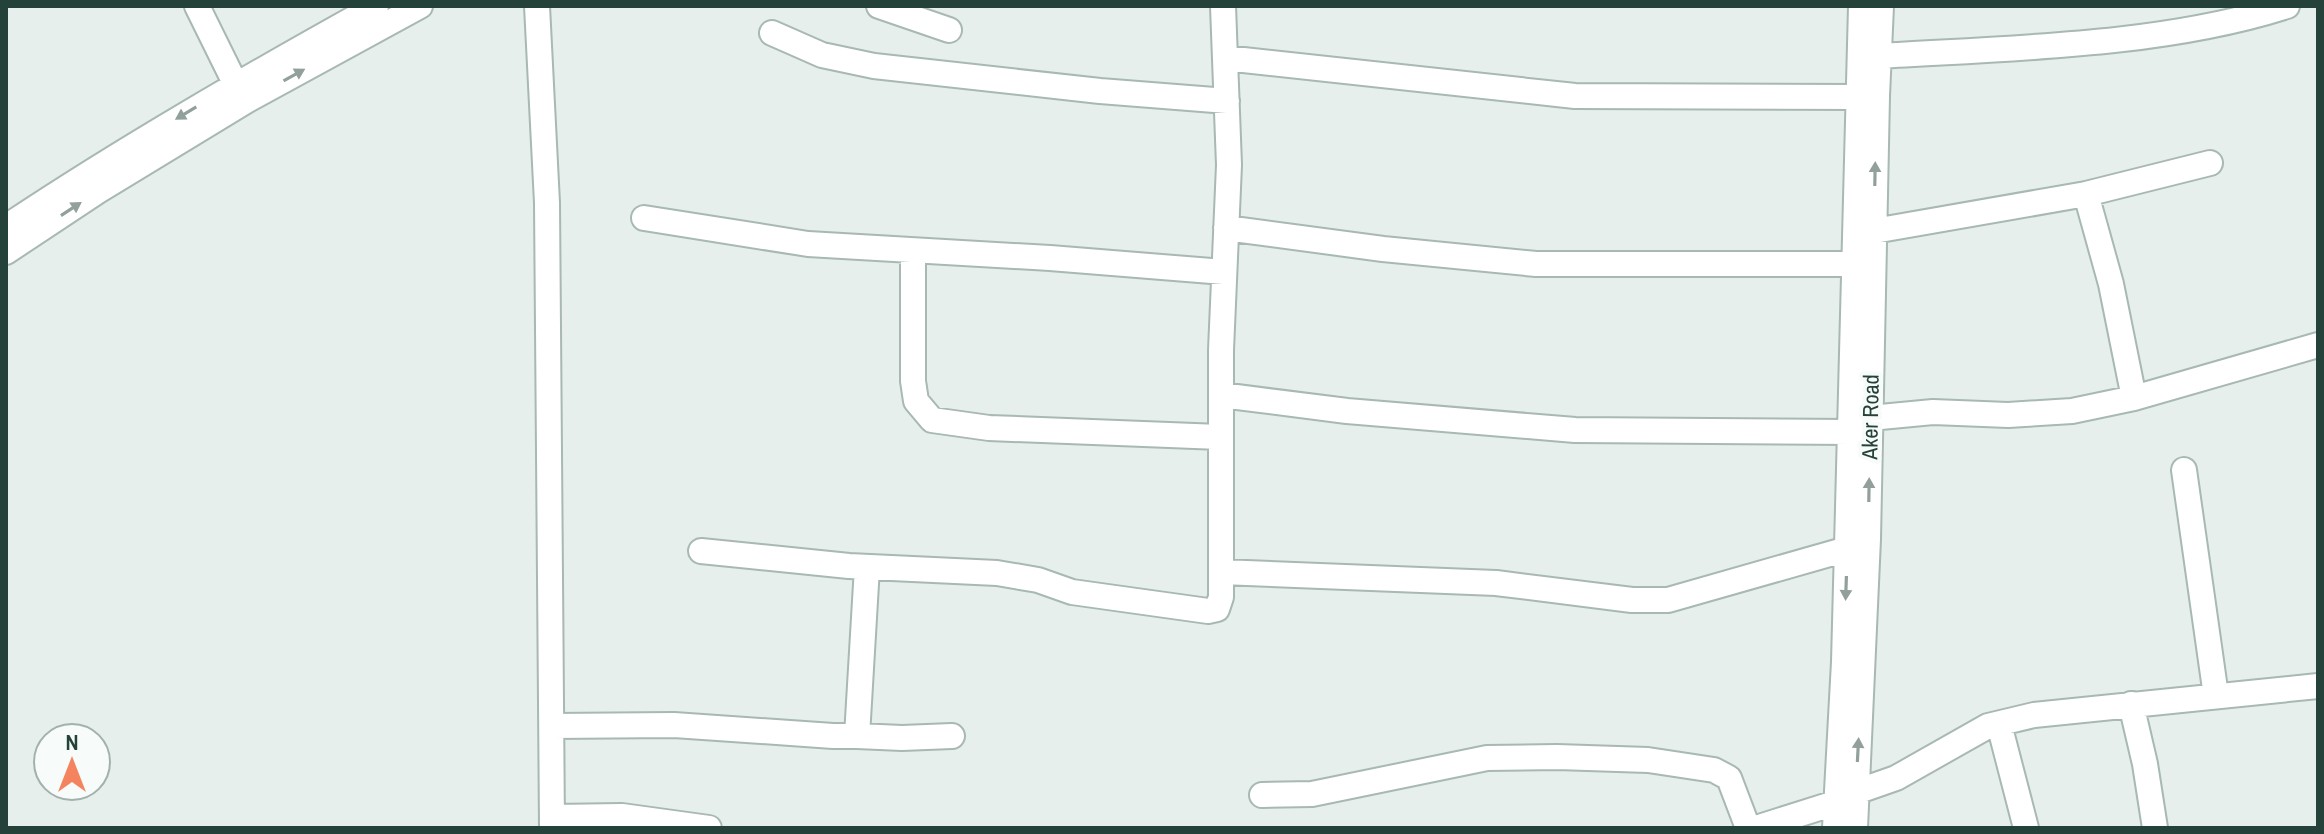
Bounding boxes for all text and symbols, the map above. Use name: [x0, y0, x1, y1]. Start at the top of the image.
one-way arrow: [283, 68, 305, 82]
one-way arrow: [175, 106, 197, 120]
one-way arrow: [1869, 161, 1881, 186]
one-way arrow: [60, 202, 82, 216]
street label: Aker Road: [1854, 374, 1886, 461]
one-way arrow: [1863, 477, 1875, 502]
one-way arrow: [1840, 576, 1853, 601]
north arrow: [32, 722, 112, 802]
text: N: [65, 727, 79, 757]
one-way arrow: [1852, 737, 1865, 762]

